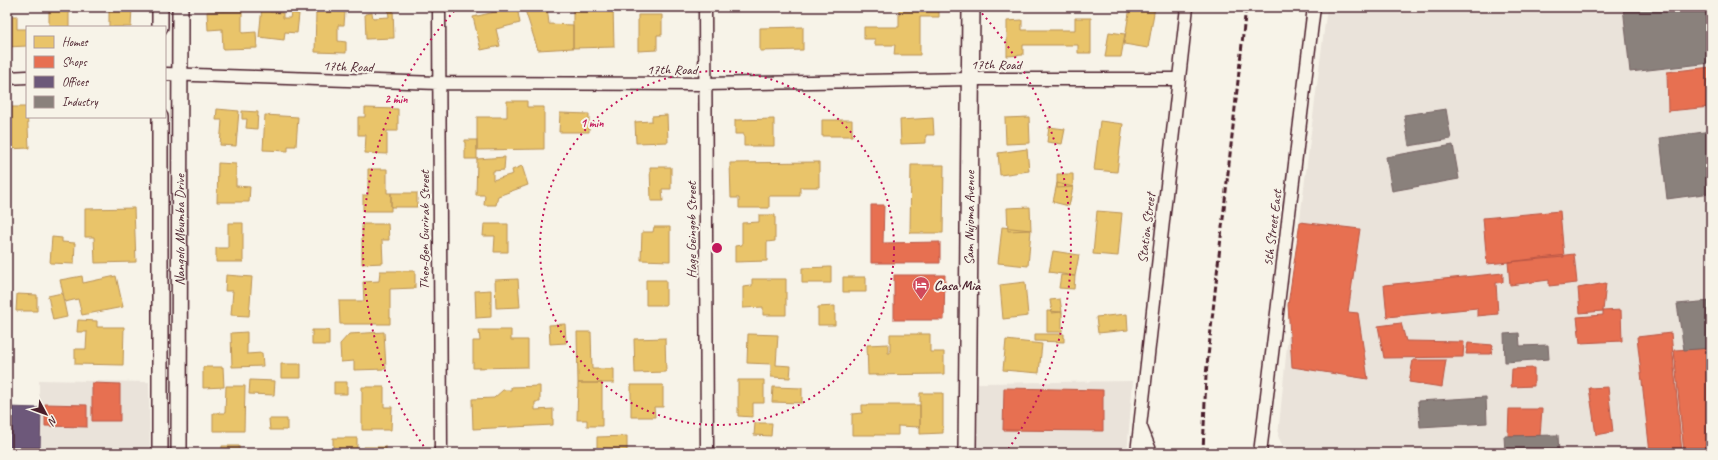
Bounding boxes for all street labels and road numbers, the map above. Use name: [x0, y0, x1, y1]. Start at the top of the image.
street label: 17th Road: [971, 56, 1024, 73]
street label: 17th Road: [322, 57, 376, 76]
street label: 17th Road: [647, 61, 700, 78]
street label: Theo-Ben Gurirab Street: [416, 169, 433, 290]
street label: Sam Nujoma Avenue: [961, 169, 979, 265]
street label: Nangolo Mbumba Drive: [171, 173, 189, 286]
street label: Hage Geingob Street: [683, 180, 700, 278]
street label: 5th Street East: [1259, 188, 1286, 267]
street label: Station Street: [1134, 190, 1159, 264]

